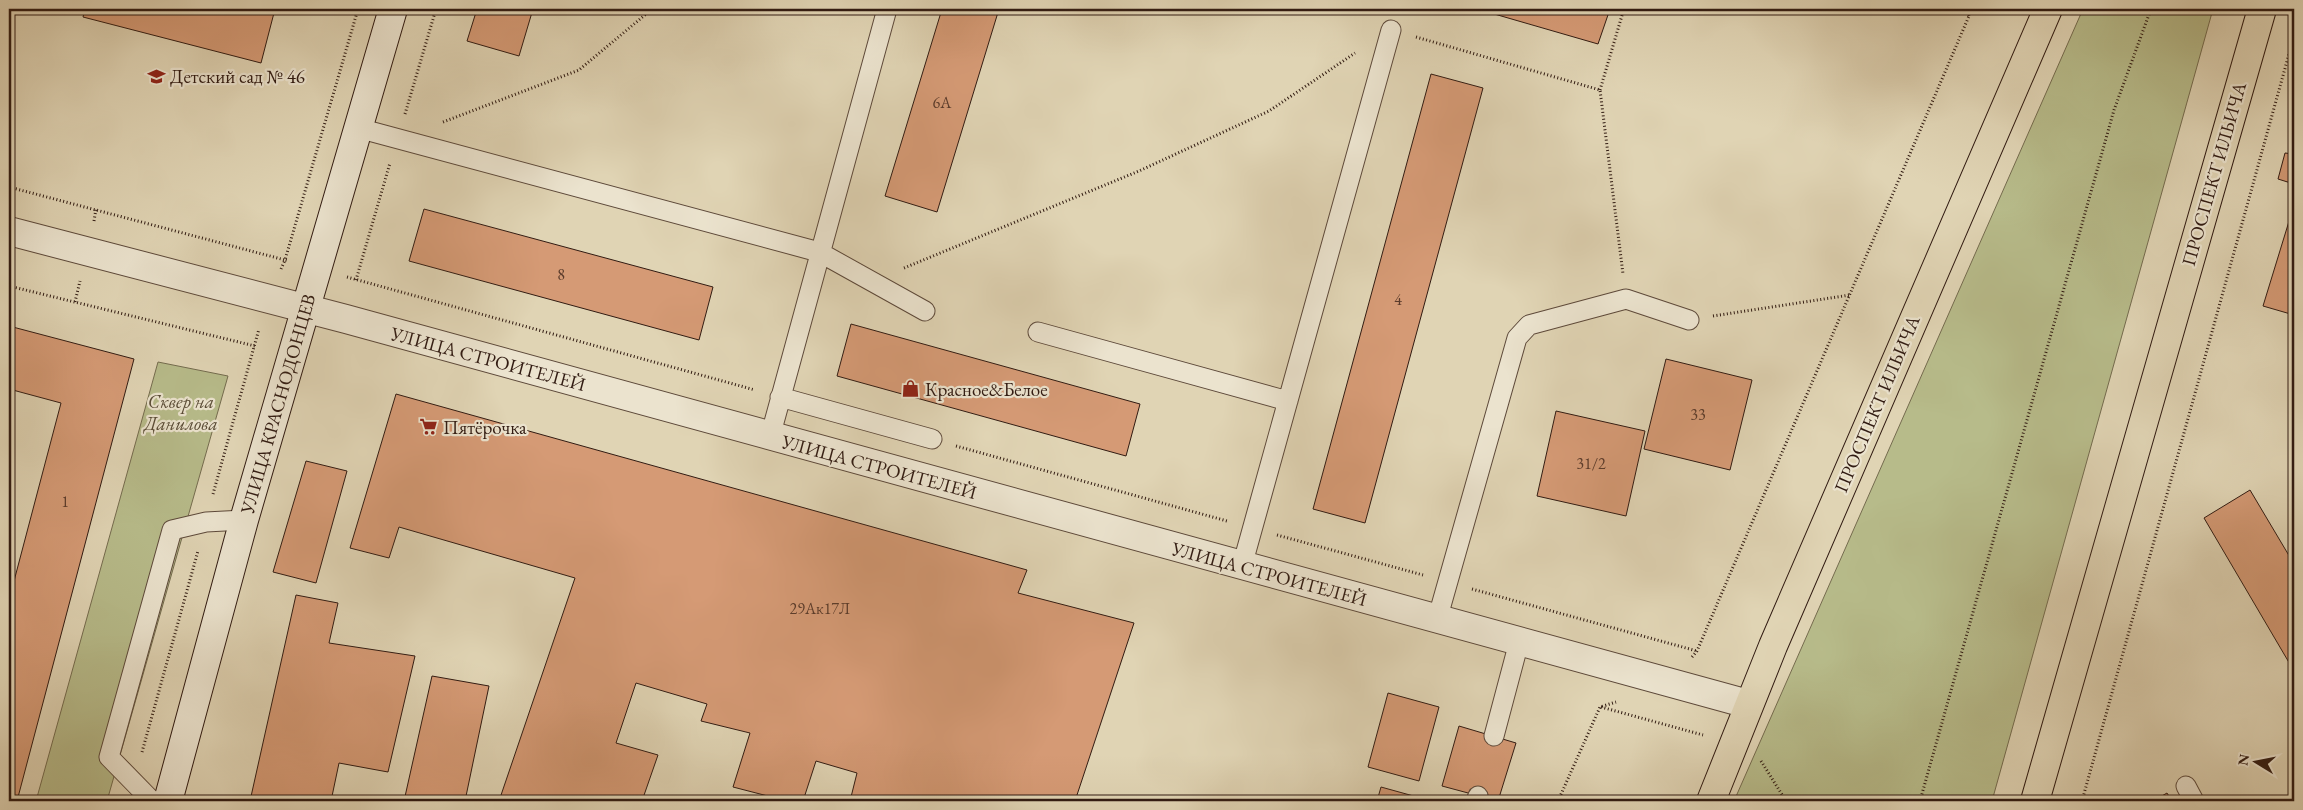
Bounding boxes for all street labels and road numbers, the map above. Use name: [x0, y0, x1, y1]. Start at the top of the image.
street label: ПРОСПЕКТ ИЛЬИЧА: [2176, 78, 2252, 269]
street label: УЛИЦА КРАСНОДОНЦЕВ: [234, 291, 321, 518]
street label: ПРОСПЕКТ ИЛЬИЧА: [1828, 311, 1926, 496]
street label: УЛИЦА СТРОИТЕЛЕЙ: [387, 321, 588, 397]
street label: УЛИЦА СТРОИТЕЛЕЙ: [778, 429, 979, 505]
street label: УЛИЦА СТРОИТЕЛЕЙ: [1168, 536, 1369, 612]

